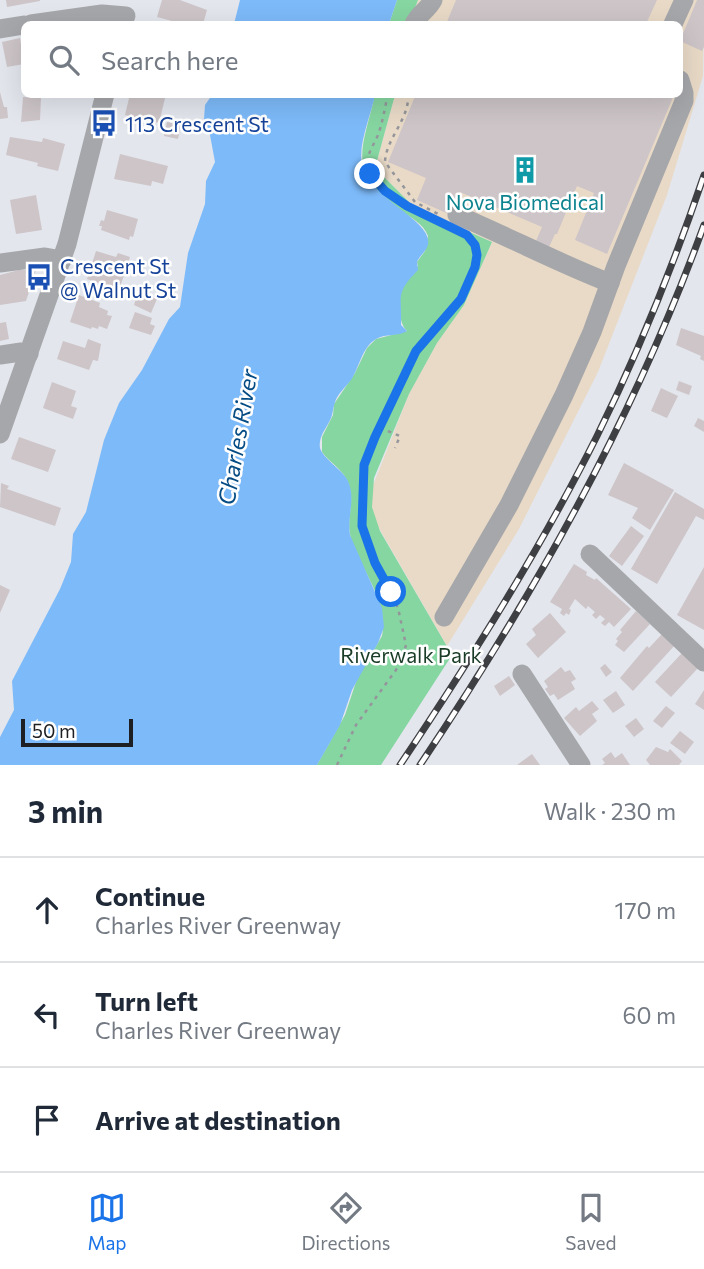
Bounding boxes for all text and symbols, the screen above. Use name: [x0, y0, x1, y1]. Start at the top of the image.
search box: [21, 21, 683, 98]
icon: search: [45, 41, 83, 79]
text: Search here: [101, 44, 239, 75]
bus stop icon: 113 Crescent St: [89, 108, 119, 138]
place label: 113 Crescent St: [125, 111, 269, 136]
building icon: Nova Biomedical: [510, 155, 540, 185]
route end: [354, 158, 385, 189]
place label: Nova Biomedical: [446, 189, 604, 214]
place label: Crescent St @ Walnut St: [60, 253, 176, 302]
bus stop icon: Crescent St @ Walnut St: [24, 262, 54, 292]
water label: Charles River: [211, 366, 263, 507]
route start: [375, 576, 406, 607]
park label: Riverwalk Park: [340, 642, 482, 667]
scale bar: [21, 716, 133, 748]
text: 50 m: [32, 719, 76, 742]
text: 3 min: [28, 792, 103, 829]
text: Walk · 230 m: [544, 797, 676, 825]
text: Continue: [95, 880, 205, 911]
icon: ahead: [28, 891, 66, 929]
text: 170 m: [615, 896, 676, 924]
text: Charles River Greenway: [95, 911, 341, 939]
text: Turn left: [95, 985, 198, 1016]
icon: left: [28, 996, 66, 1034]
text: 60 m: [623, 1001, 676, 1029]
text: Charles River Greenway: [95, 1016, 341, 1044]
icon: arrive: [28, 1101, 66, 1139]
text: Arrive at destination: [95, 1104, 341, 1135]
tab: Map: [87, 1189, 127, 1254]
tab: Directions: [301, 1189, 391, 1254]
tab: Saved: [565, 1189, 617, 1254]

